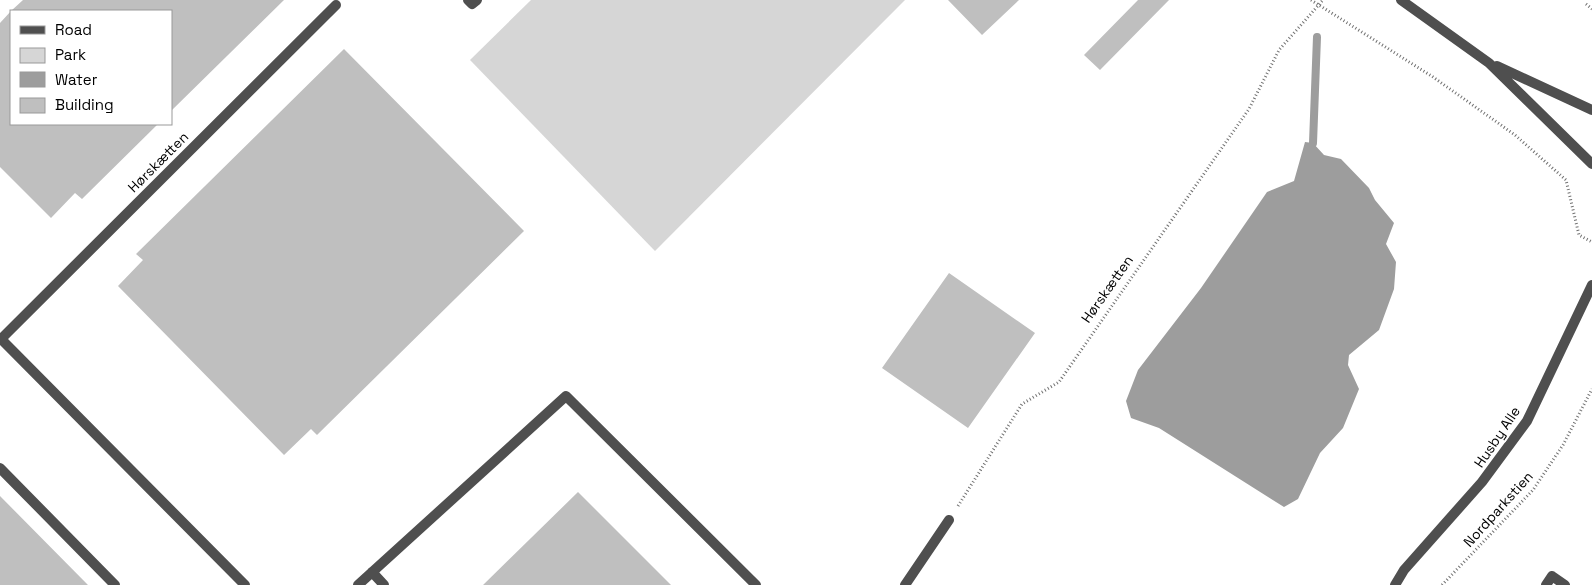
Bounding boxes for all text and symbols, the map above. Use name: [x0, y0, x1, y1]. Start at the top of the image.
legend: [10, 10, 172, 125]
text: Road: [55, 20, 92, 39]
text: Park: [55, 45, 86, 64]
text: Water: [55, 70, 98, 89]
text: Building: [55, 95, 114, 114]
street label: Hørskætten: [124, 128, 192, 196]
street label: Hørskætten: [1077, 252, 1137, 326]
street label: Husby Alle: [1470, 403, 1524, 471]
street label: Nordparkstien: [1459, 467, 1537, 551]

